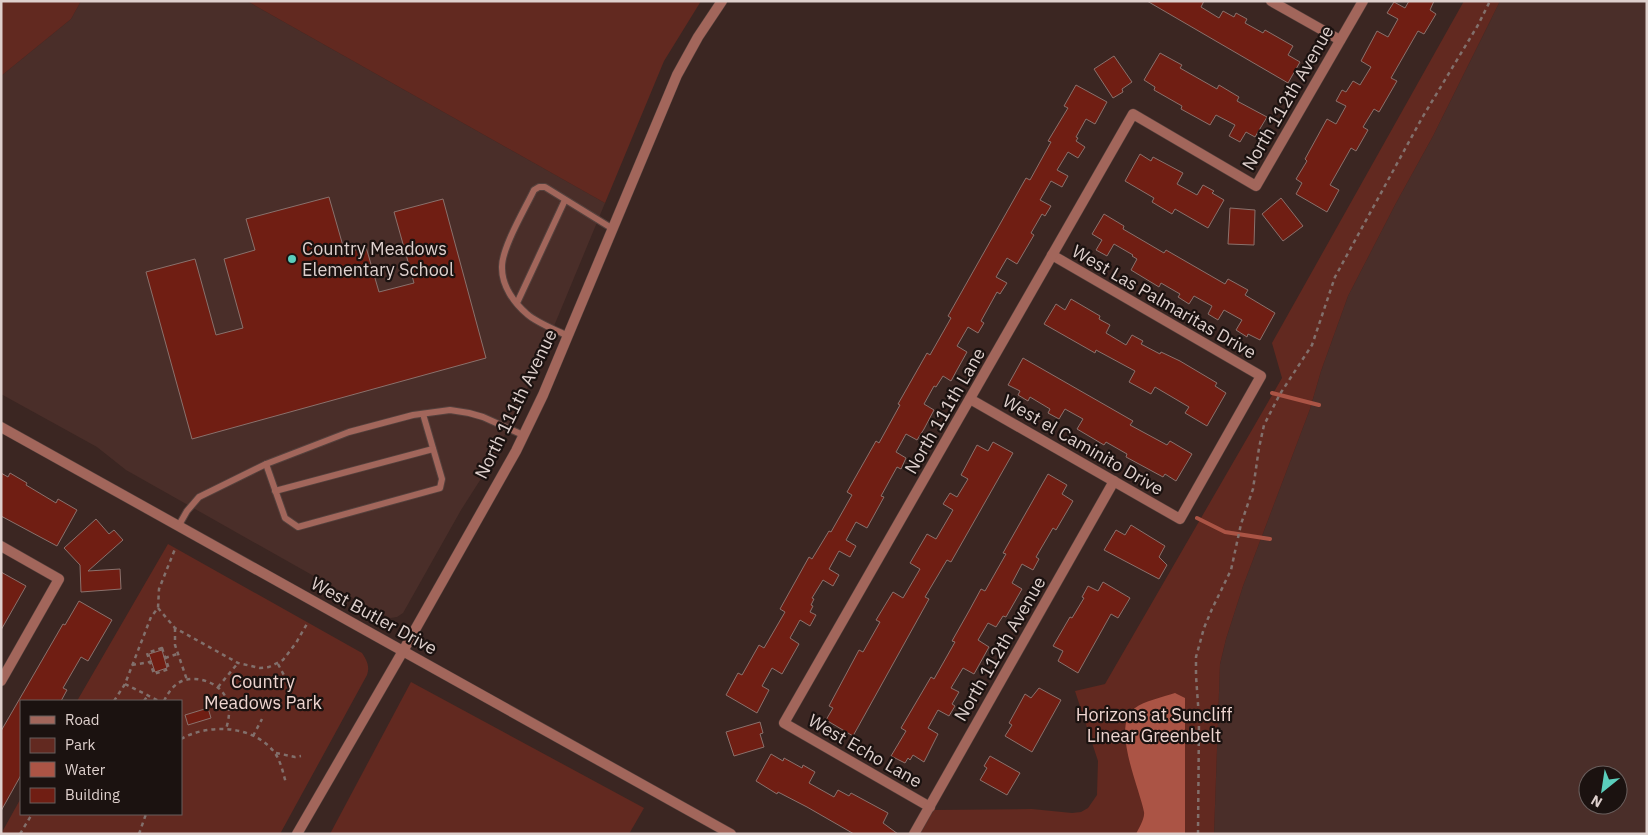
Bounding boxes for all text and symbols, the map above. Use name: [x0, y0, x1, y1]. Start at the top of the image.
street label: North 112th Avenue: [1237, 21, 1338, 174]
place label: Country Meadows Elementary School: [302, 237, 454, 281]
street label: West Las Palmaritas Drive: [1068, 239, 1261, 364]
marker: Country Meadows Elementary School: [286, 253, 298, 265]
street label: North 111th Avenue: [469, 325, 562, 482]
street label: North 111th Lane: [899, 343, 990, 478]
street label: West el Caminito Drive: [999, 389, 1168, 500]
street label: West Butler Drive: [307, 571, 441, 660]
street label: North 112th Avenue: [949, 572, 1050, 725]
park label: Country Meadows Park: [204, 670, 322, 714]
legend: [20, 700, 182, 815]
park label: Horizons at Suncliff Linear Greenbelt: [1076, 703, 1232, 747]
street label: West Echo Lane: [804, 709, 926, 792]
text: Road: [65, 710, 100, 729]
text: Park: [65, 735, 95, 754]
text: Water: [65, 760, 106, 779]
north arrow: [1578, 765, 1628, 815]
text: Building: [65, 785, 120, 804]
text: N: [1588, 791, 1605, 812]

